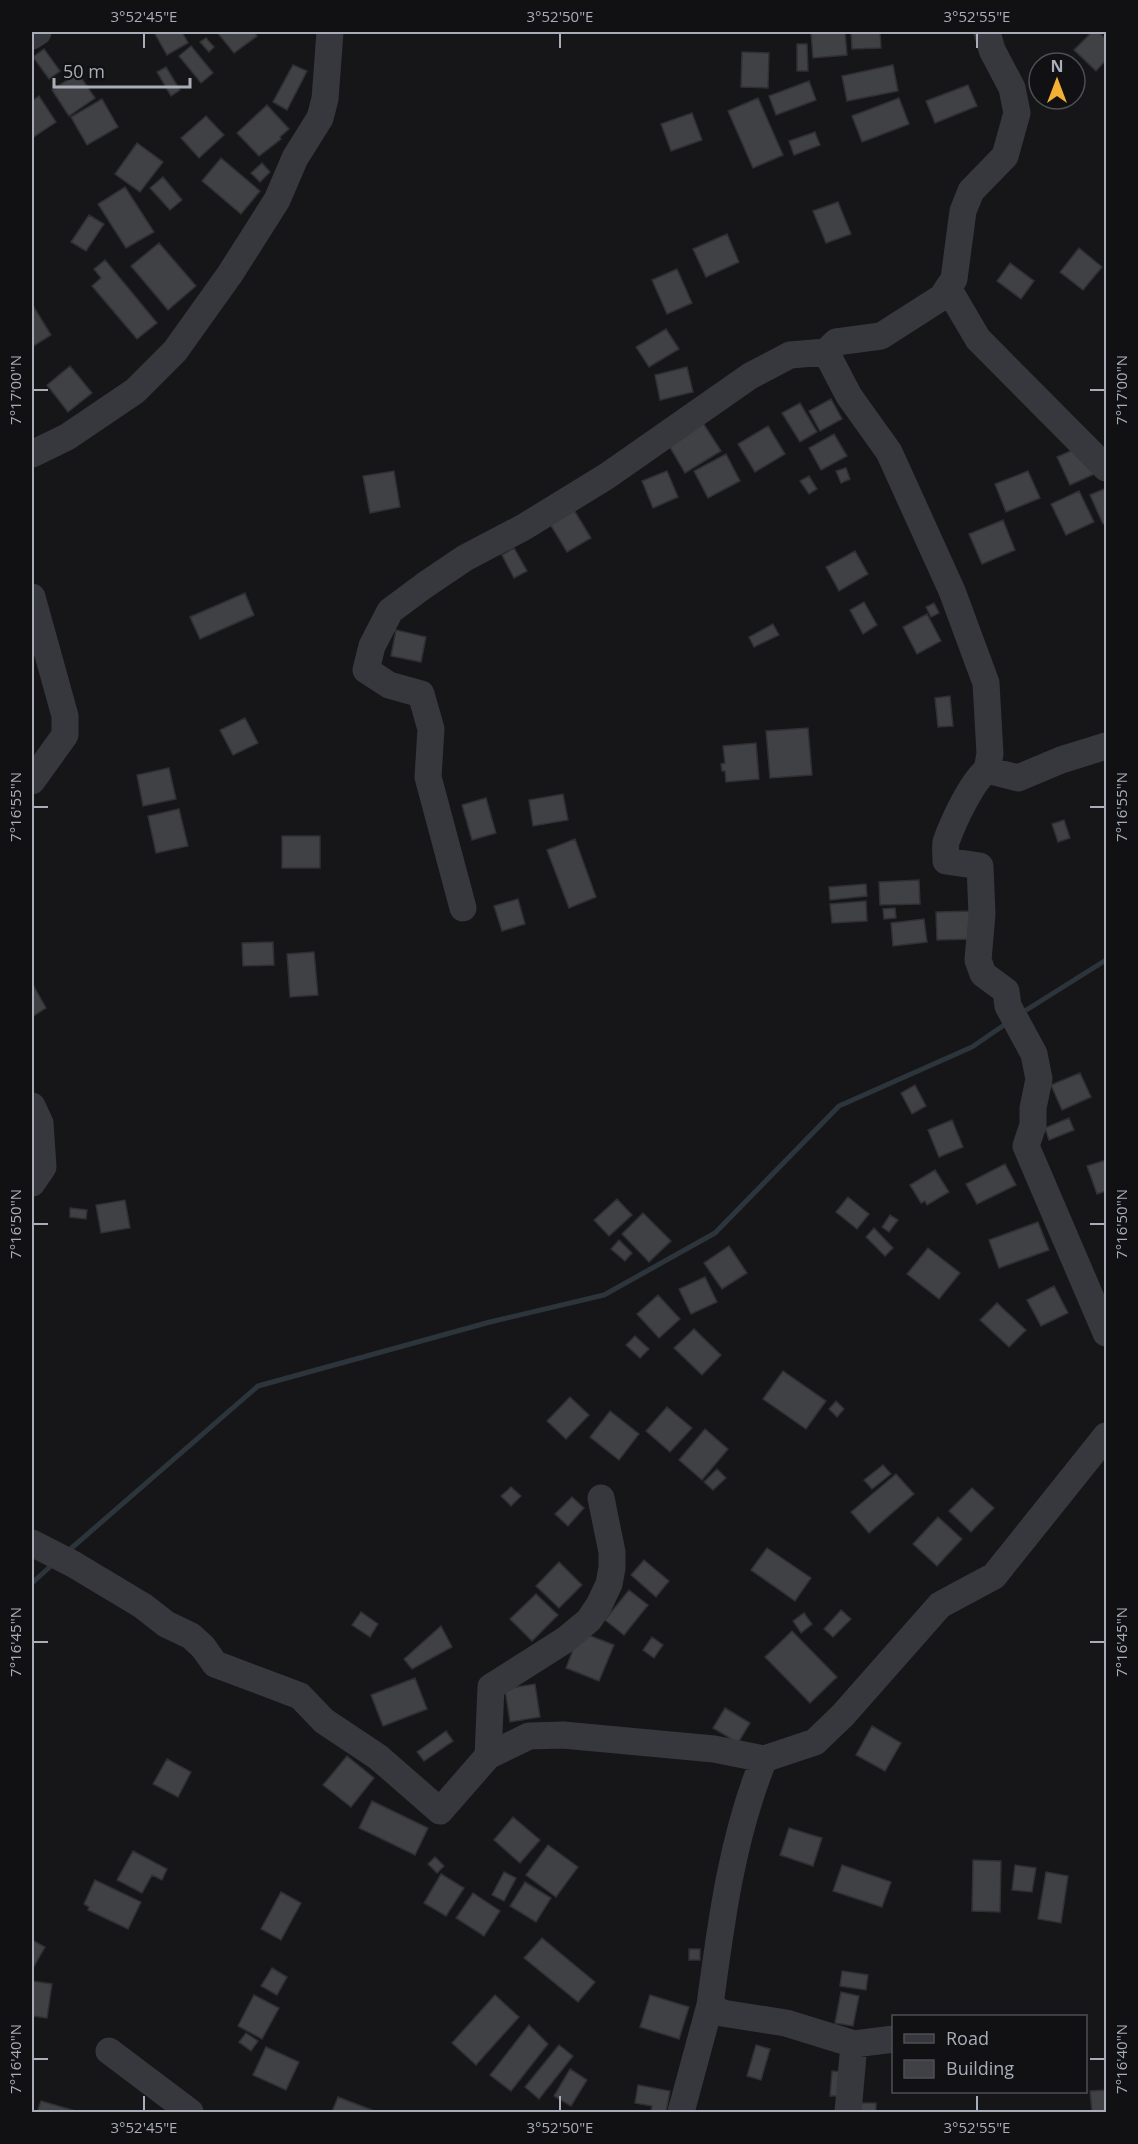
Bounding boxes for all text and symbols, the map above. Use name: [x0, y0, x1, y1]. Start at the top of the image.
text: 3°52'45"E: [111, 6, 177, 26]
text: 3°52'50"E: [527, 6, 593, 26]
text: 3°52'55"E: [944, 6, 1010, 26]
scale bar: [54, 51, 190, 89]
north arrow: [1027, 51, 1087, 111]
text: N: [1050, 55, 1064, 77]
text: 50 m: [63, 59, 105, 83]
text: 7°17'00"N: [5, 355, 25, 425]
text: 7°17'00"N: [1111, 355, 1131, 425]
text: 7°16'55"N: [5, 772, 25, 842]
text: 7°16'55"N: [1111, 772, 1131, 842]
text: 7°16'50"N: [5, 1189, 25, 1259]
text: 7°16'50"N: [1111, 1189, 1131, 1259]
text: 7°16'45"N: [5, 1607, 25, 1677]
text: 7°16'45"N: [1111, 1607, 1131, 1677]
legend: [892, 2015, 1087, 2093]
text: 7°16'40"N: [5, 2024, 25, 2094]
text: 7°16'40"N: [1111, 2024, 1131, 2094]
text: Road: [946, 2026, 989, 2050]
text: Building: [946, 2056, 1014, 2080]
text: 3°52'45"E: [111, 2117, 177, 2137]
text: 3°52'50"E: [527, 2117, 593, 2137]
text: 3°52'55"E: [944, 2117, 1010, 2137]

